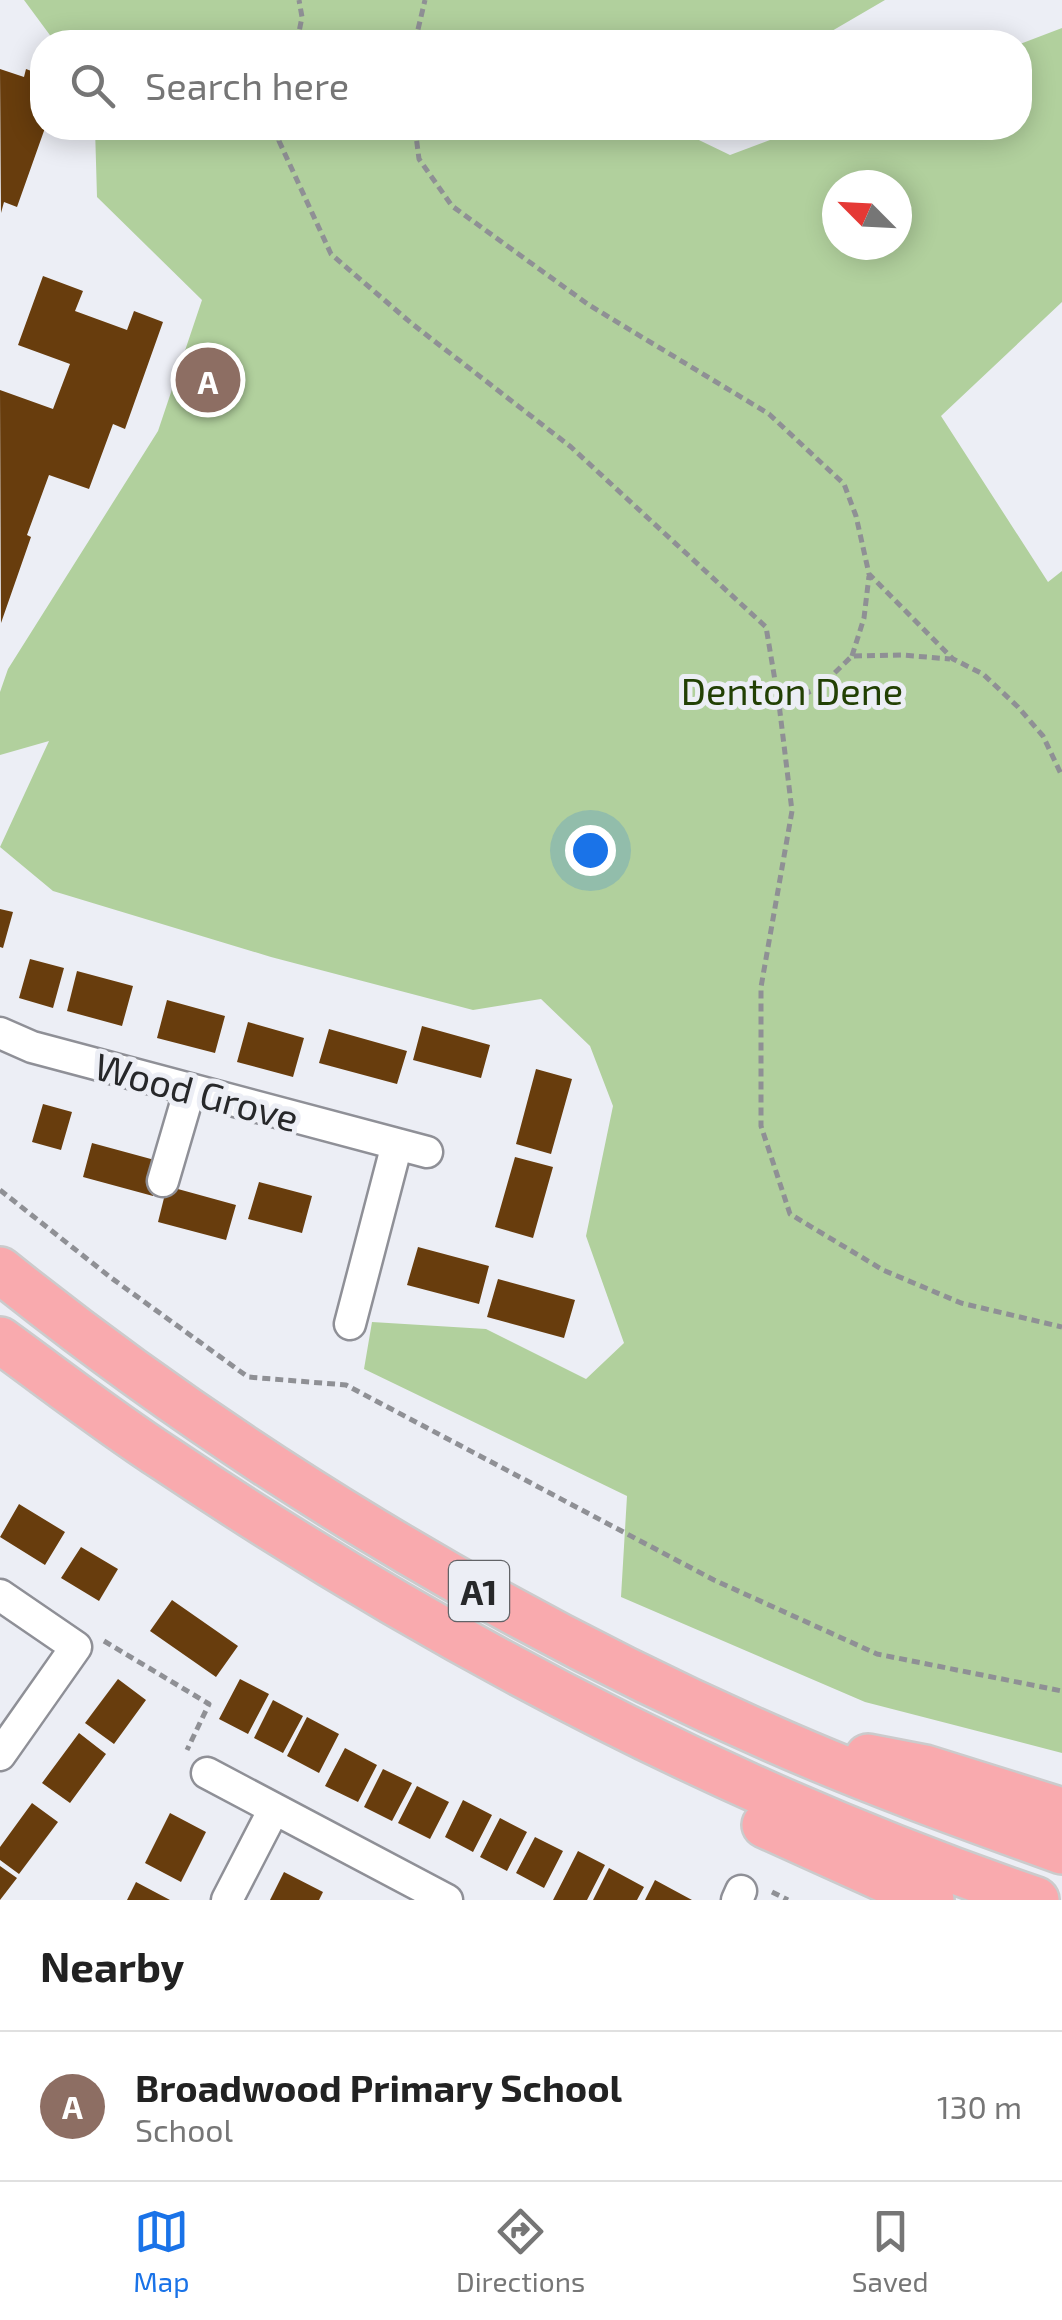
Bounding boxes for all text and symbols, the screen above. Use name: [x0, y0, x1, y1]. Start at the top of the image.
search box: [30, 30, 1032, 140]
icon: search: [65, 58, 120, 113]
text: Search here: [145, 62, 349, 108]
north arrow: [822, 170, 912, 260]
pin: A: [176, 342, 240, 418]
park label: Denton Dene: [681, 667, 903, 713]
your location: [565, 825, 616, 876]
street label: Wood Grove: [90, 1042, 304, 1140]
road number: A1: [449, 1561, 509, 1621]
text: Nearby: [40, 1940, 184, 1990]
text: Broadwood Primary School: [135, 2064, 622, 2110]
text: A: [62, 2087, 83, 2125]
text: 130 m: [937, 2087, 1022, 2125]
text: School: [135, 2110, 233, 2148]
tab: Map: [133, 2204, 189, 2298]
tab: Directions: [456, 2204, 585, 2298]
tab: Saved: [852, 2204, 929, 2298]

